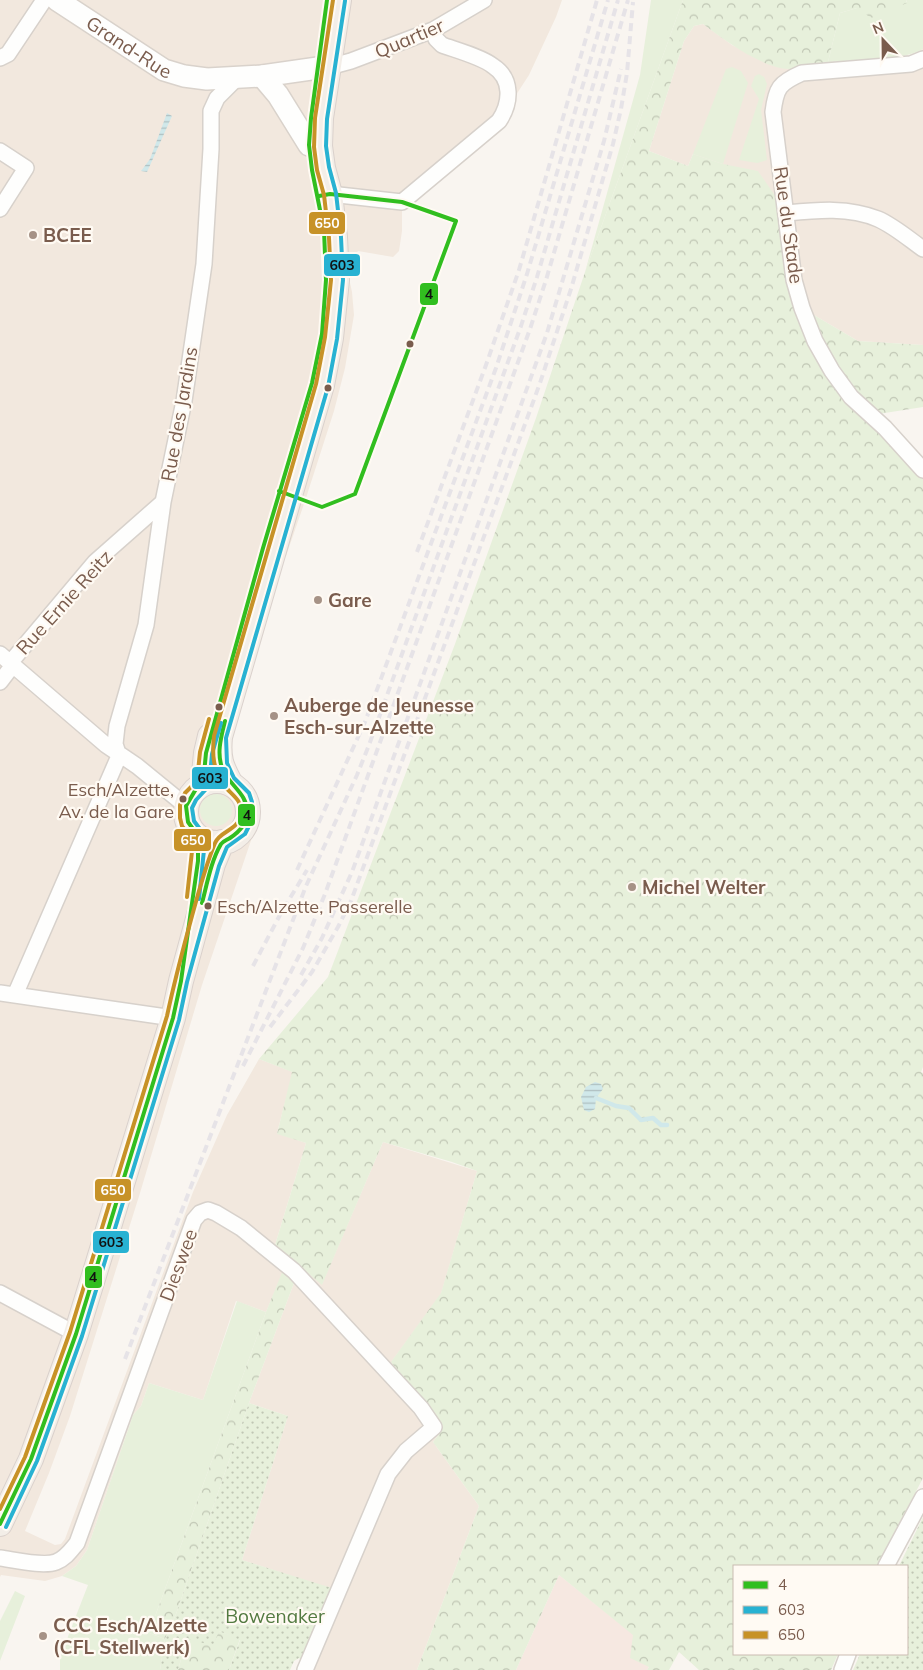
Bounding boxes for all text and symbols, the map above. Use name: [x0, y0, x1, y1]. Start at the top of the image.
street label: Grand-Rue: [82, 10, 174, 83]
street label: Quartier: [371, 13, 447, 63]
north arrow: [858, 15, 908, 65]
text: N: [870, 18, 886, 38]
street label: Rue du Stade: [769, 165, 809, 285]
line badge: 650: [308, 211, 346, 235]
text: 650: [314, 214, 340, 232]
place label: BCEE: [43, 223, 92, 247]
marker: BCEE: [27, 229, 39, 241]
line badge: 603: [323, 253, 361, 277]
text: 603: [329, 256, 355, 274]
line badge: 4: [419, 282, 439, 306]
text: 4: [425, 285, 434, 303]
unlabelled marker: [405, 339, 415, 349]
street label: Rue des Jardins: [155, 345, 203, 483]
unlabelled marker: [323, 383, 333, 393]
street label: Rue Ernie Reitz: [11, 545, 117, 659]
place label: Gare: [328, 588, 372, 612]
marker: Gare: [312, 594, 324, 606]
place label: Auberge de Jeunesse Esch-sur-Alzette: [284, 693, 474, 739]
unlabelled marker: [214, 702, 224, 712]
marker: Auberge de Jeunesse Esch-sur-Alzette: [268, 710, 280, 722]
line badge: 603: [191, 766, 229, 790]
text: 603: [197, 769, 223, 787]
place label: Esch/Alzette, Av. de la Gare: [59, 778, 174, 823]
marker: Esch/Alzette, Av. de la Gare: [178, 794, 188, 804]
line badge: 4: [237, 803, 256, 827]
text: 4: [243, 806, 252, 824]
line badge: 650: [173, 828, 212, 852]
text: 650: [180, 831, 206, 849]
place label: Michel Welter: [642, 875, 766, 899]
marker: Michel Welter: [626, 881, 638, 893]
place label: Esch/Alzette, Passerelle: [217, 895, 412, 918]
marker: Esch/Alzette, Passerelle: [203, 901, 213, 911]
line badge: 650: [94, 1178, 132, 1202]
text: 650: [100, 1181, 126, 1199]
street label: Dieswee: [154, 1225, 202, 1305]
line badge: 603: [92, 1230, 130, 1254]
text: 603: [98, 1233, 124, 1251]
line badge: 4: [84, 1265, 103, 1289]
text: 4: [89, 1268, 98, 1286]
legend: [733, 1565, 908, 1655]
text: 4: [778, 1575, 787, 1594]
text: 603: [778, 1600, 805, 1619]
park label: Bowenaker: [225, 1604, 325, 1628]
place label: CCC Esch/Alzette (CFL Stellwerk): [53, 1613, 207, 1659]
text: 650: [778, 1625, 805, 1644]
marker: CCC Esch/Alzette (CFL Stellwerk): [37, 1630, 49, 1642]

